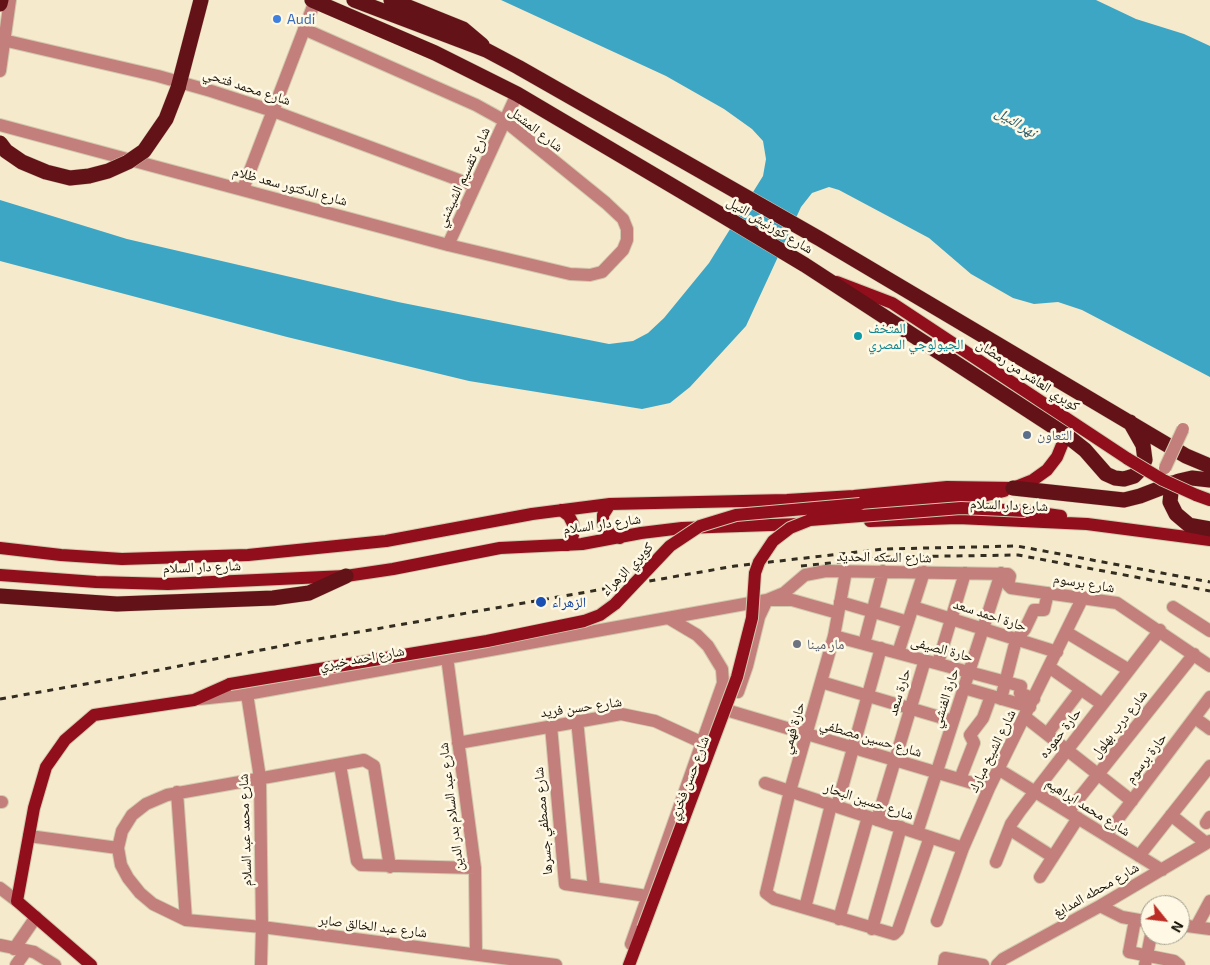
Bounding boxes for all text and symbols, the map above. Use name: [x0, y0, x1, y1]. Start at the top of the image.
place label: Audi: [287, 11, 315, 27]
marker: Audi: [271, 13, 283, 25]
street label: شارع محمد فتحي: [201, 65, 293, 109]
street label: شارع المشتل: [505, 103, 567, 155]
water label: نهر النيل: [992, 103, 1040, 141]
street label: شارع تقسيم الشيشني: [432, 124, 494, 230]
street label: شارع الدكتور سعد ظلام: [231, 163, 349, 209]
street label: شارع كورنيش النيل: [724, 193, 816, 257]
place label: المتخف الجيولوجي المصري: [868, 320, 964, 352]
marker: المتخف الجيولوجي المصري: [852, 330, 864, 342]
street label: كوبري العاشر من رمضان: [973, 335, 1083, 415]
place label: التعاون: [1037, 427, 1072, 443]
marker: التعاون: [1021, 429, 1033, 441]
street label: شارع دار السلام: [970, 495, 1048, 515]
street label: شارع دار السلام: [562, 510, 642, 538]
street label: كوبري الزهراء: [597, 539, 657, 599]
street label: شارع السكه الحديد: [836, 548, 932, 566]
street label: شارع دار السلام: [163, 557, 241, 577]
street label: شارع برسوم: [1052, 570, 1116, 596]
place label: الزهراء: [552, 594, 586, 610]
marker: الزهراء: [534, 595, 548, 609]
street label: حارة احمد سعد: [951, 595, 1029, 635]
street label: حارة الصيفى: [909, 633, 975, 665]
place label: مار مينا: [807, 636, 845, 652]
marker: مار مينا: [791, 638, 803, 650]
street label: شارع احمد خيري: [318, 642, 406, 674]
street label: حارة سعد: [884, 666, 914, 718]
street label: حارة الفنشي: [928, 666, 962, 730]
street label: شارع درب بهلول: [1087, 686, 1151, 762]
street label: شارع حسن فريد: [539, 693, 623, 721]
street label: حارة فهمي: [778, 700, 808, 756]
street label: حارة حموده: [1035, 704, 1085, 762]
street label: شارع الشيخ مبارك: [965, 707, 1019, 795]
street label: شارع حسين مصطفي: [818, 715, 924, 761]
street label: حارة برسوم: [1122, 729, 1170, 787]
street label: شارع حسن فخري: [665, 734, 713, 822]
street label: شارع عبد السلام بدر الدين: [435, 742, 467, 872]
street label: شارع مصطفي جسرها: [530, 766, 556, 876]
street label: شارع محمد عبد السلام: [235, 773, 255, 887]
street label: شارع محمد ابراهيم: [1043, 774, 1133, 840]
street label: شارع حسين البحار: [822, 779, 916, 823]
street label: شارع محطه المدابغ: [1050, 859, 1142, 921]
north arrow: [1140, 895, 1190, 945]
street label: شارع عبد الخالق صابر: [318, 911, 428, 941]
text: N: [1168, 918, 1188, 936]

